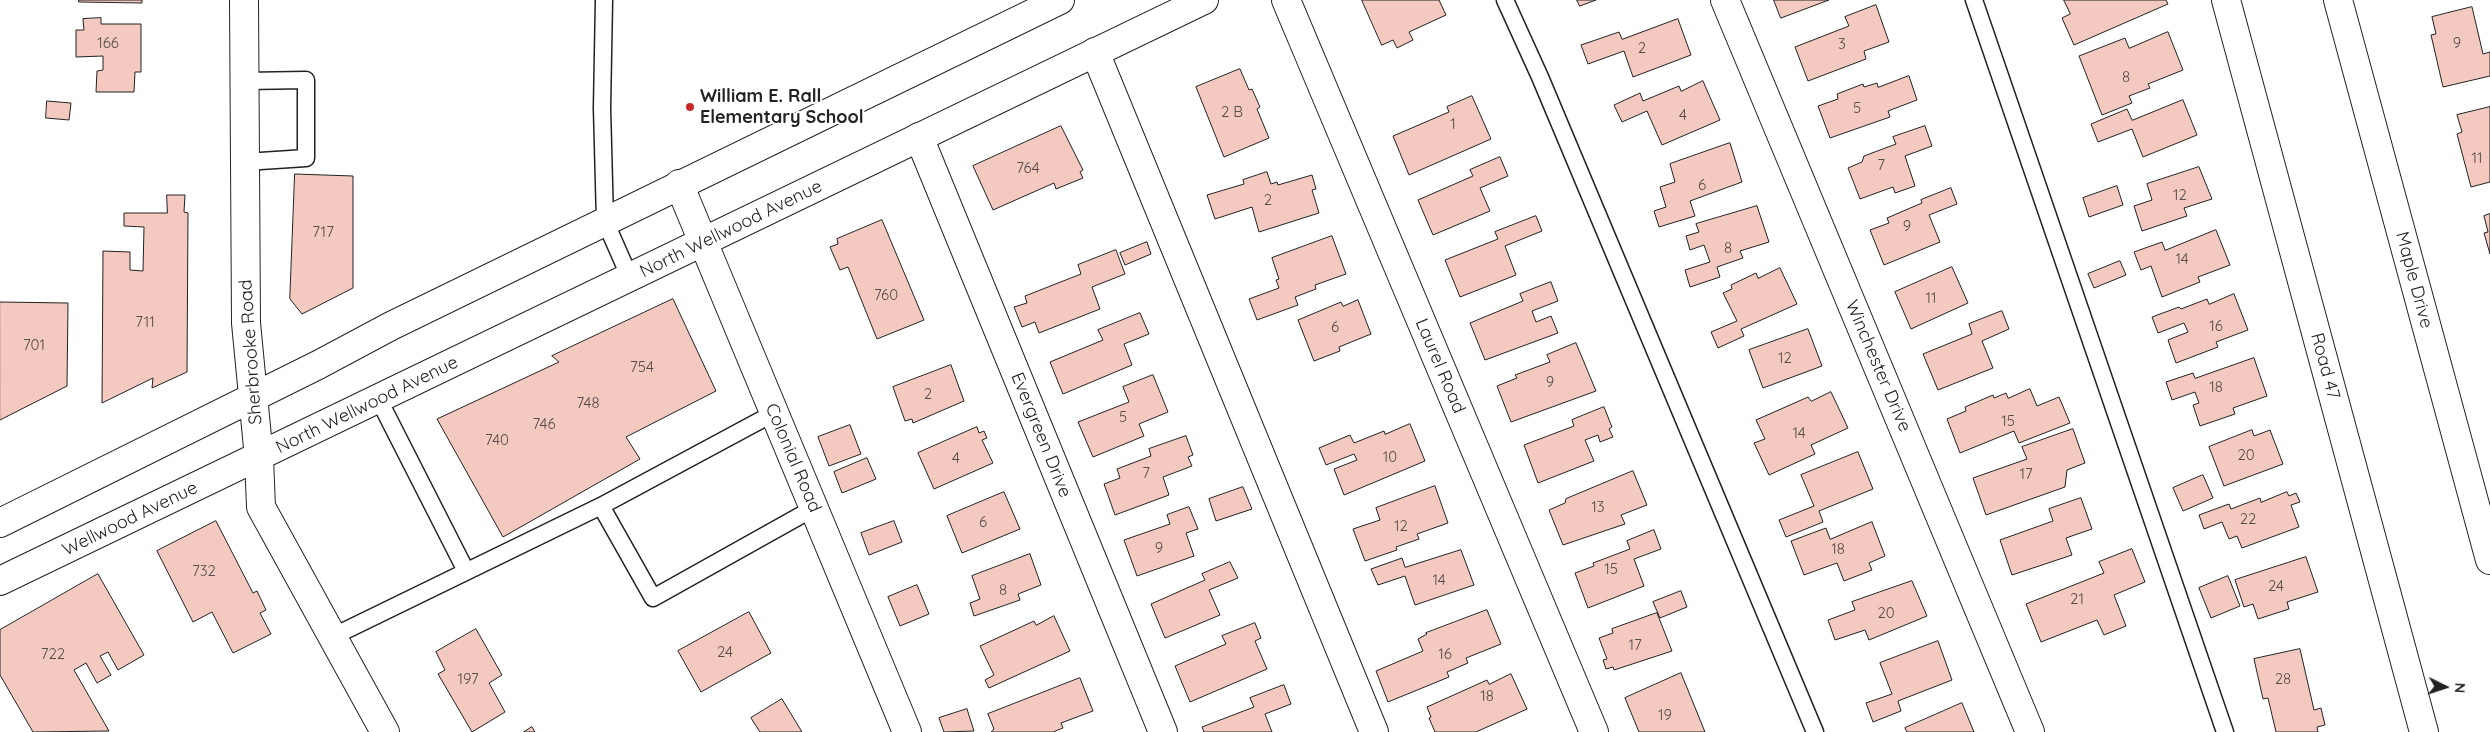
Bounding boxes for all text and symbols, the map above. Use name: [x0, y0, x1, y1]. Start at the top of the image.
house number: 166: [97, 34, 119, 52]
house number: 9: [2453, 34, 2461, 52]
house number: 3: [1838, 35, 1846, 53]
house number: 2: [1638, 39, 1646, 57]
house number: 8: [2122, 68, 2130, 86]
place label: William E. Rall Elementary School: [700, 86, 864, 128]
house number: 5: [1853, 99, 1861, 117]
marker: William E. Rall Elementary School: [684, 101, 696, 113]
house number: 2 B: [1221, 103, 1243, 121]
house number: 4: [1679, 106, 1687, 124]
house number: 1: [1450, 115, 1456, 133]
house number: 11: [2471, 149, 2483, 167]
house number: 7: [1877, 156, 1885, 174]
house number: 764: [1016, 159, 1040, 177]
street label: North Wellwood Avenue: [636, 175, 826, 283]
house number: 6: [1698, 176, 1706, 194]
house number: 12: [2173, 186, 2187, 204]
house number: 2: [1264, 191, 1272, 209]
house number: 9: [1903, 217, 1911, 235]
house number: 717: [312, 223, 334, 241]
street label: Maple Drive: [2391, 229, 2437, 331]
house number: 8: [1724, 239, 1732, 257]
house number: 14: [2175, 250, 2189, 268]
street label: Sherbrooke Road: [235, 279, 267, 425]
house number: 760: [874, 286, 898, 304]
house number: 11: [1925, 289, 1937, 307]
street label: Winchester Drive: [1840, 297, 1916, 435]
house number: 711: [135, 313, 155, 331]
street label: Laurel Road: [1410, 315, 1470, 417]
house number: 16: [2209, 317, 2223, 335]
house number: 6: [1331, 318, 1339, 336]
street label: Road 47: [2306, 330, 2344, 402]
house number: 701: [23, 336, 45, 354]
house number: 12: [1778, 349, 1792, 367]
street label: North Wellwood Avenue: [272, 351, 462, 459]
house number: 754: [630, 358, 654, 376]
street label: Evergreen Drive: [1006, 369, 1076, 501]
house number: 9: [1546, 373, 1554, 391]
house number: 18: [2209, 378, 2223, 396]
house number: 2: [924, 385, 932, 403]
house number: 748: [576, 394, 600, 412]
street label: Colonial Road: [760, 400, 826, 516]
house number: 5: [1119, 408, 1127, 426]
house number: 15: [2001, 412, 2015, 430]
house number: 746: [532, 415, 556, 433]
house number: 14: [1792, 424, 1806, 442]
house number: 740: [485, 431, 509, 449]
house number: 20: [2237, 446, 2255, 464]
house number: 10: [1383, 448, 1397, 466]
house number: 4: [952, 449, 960, 467]
house number: 7: [1142, 464, 1150, 482]
house number: 17: [2019, 465, 2033, 483]
street label: Wellwood Avenue: [59, 477, 201, 561]
house number: 13: [1591, 498, 1605, 516]
house number: 22: [2240, 510, 2256, 528]
house number: 6: [979, 513, 987, 531]
house number: 12: [1394, 517, 1408, 535]
house number: 9: [1155, 539, 1163, 557]
house number: 18: [1831, 540, 1845, 558]
house number: 15: [1604, 560, 1618, 578]
house number: 732: [192, 562, 216, 580]
house number: 14: [1432, 571, 1446, 589]
house number: 24: [2268, 577, 2284, 595]
house number: 8: [999, 581, 1007, 599]
house number: 21: [2070, 590, 2084, 608]
house number: 20: [1877, 604, 1895, 622]
house number: 17: [1628, 636, 1642, 654]
house number: 24: [717, 643, 733, 661]
house number: 722: [41, 645, 65, 663]
house number: 16: [1438, 645, 1452, 663]
north arrow: [2420, 662, 2470, 712]
house number: 197: [457, 670, 479, 688]
house number: 28: [2275, 670, 2291, 688]
text: N: [2451, 682, 2469, 694]
house number: 18: [1480, 687, 1494, 705]
house number: 19: [1658, 706, 1672, 724]

